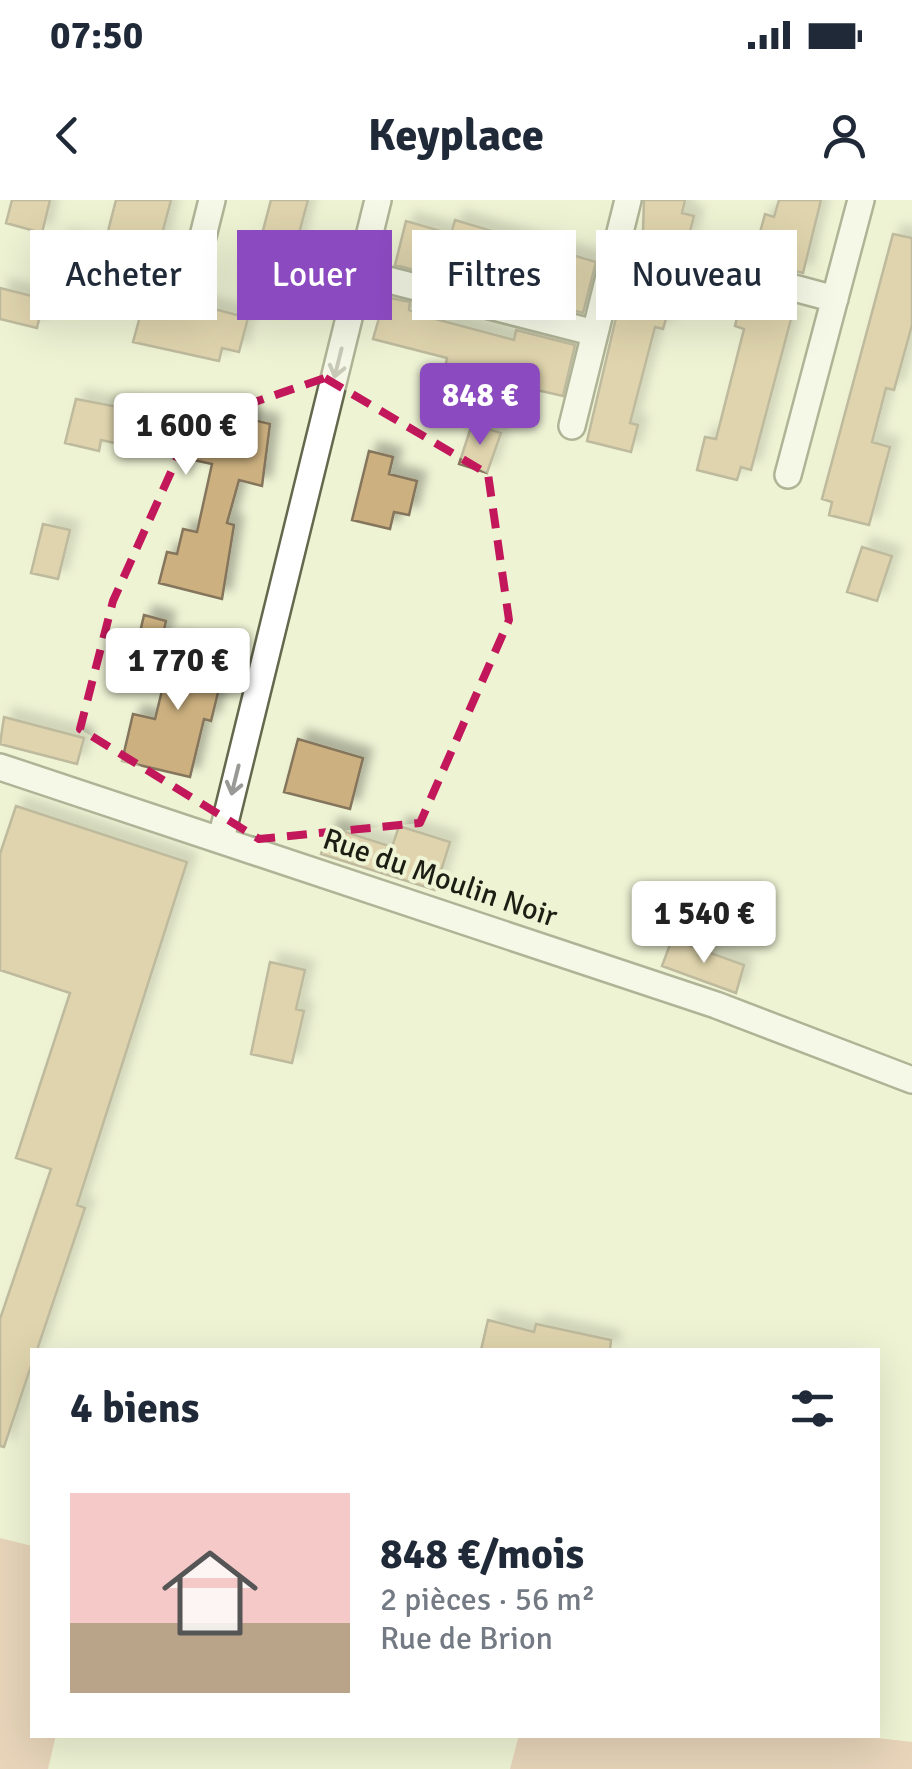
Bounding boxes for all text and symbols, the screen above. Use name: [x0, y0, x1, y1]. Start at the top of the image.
text: 07:50: [50, 12, 143, 59]
icon: back: [40, 108, 95, 163]
text: Keyplace: [368, 108, 544, 163]
icon: person: [817, 108, 872, 163]
chip: Acheter: [30, 230, 217, 320]
chip: Louer: [237, 230, 392, 320]
chip: Filtres: [412, 230, 576, 320]
chip: Nouveau: [596, 230, 797, 320]
one-way arrow: [328, 346, 346, 378]
pin: 848 €: [410, 363, 550, 448]
text: 848 €: [442, 376, 518, 415]
pin: 1 600 €: [94, 393, 278, 478]
text: 1 600 €: [136, 406, 236, 445]
pin: 1 770 €: [86, 628, 270, 713]
text: 1 770 €: [128, 641, 228, 680]
one-way arrow: [225, 763, 243, 795]
street label: Rue du Moulin Noir: [318, 821, 562, 935]
pin: 1 540 €: [612, 881, 796, 966]
text: 1 540 €: [654, 894, 754, 933]
icon: filters: [785, 1381, 840, 1436]
text: 4 biens: [70, 1383, 199, 1434]
text: 848 €/mois: [380, 1529, 584, 1580]
icon: home: [150, 1533, 270, 1653]
text: 2 pièces · 56 m²: [380, 1580, 595, 1619]
text: Rue de Brion: [380, 1619, 553, 1658]

